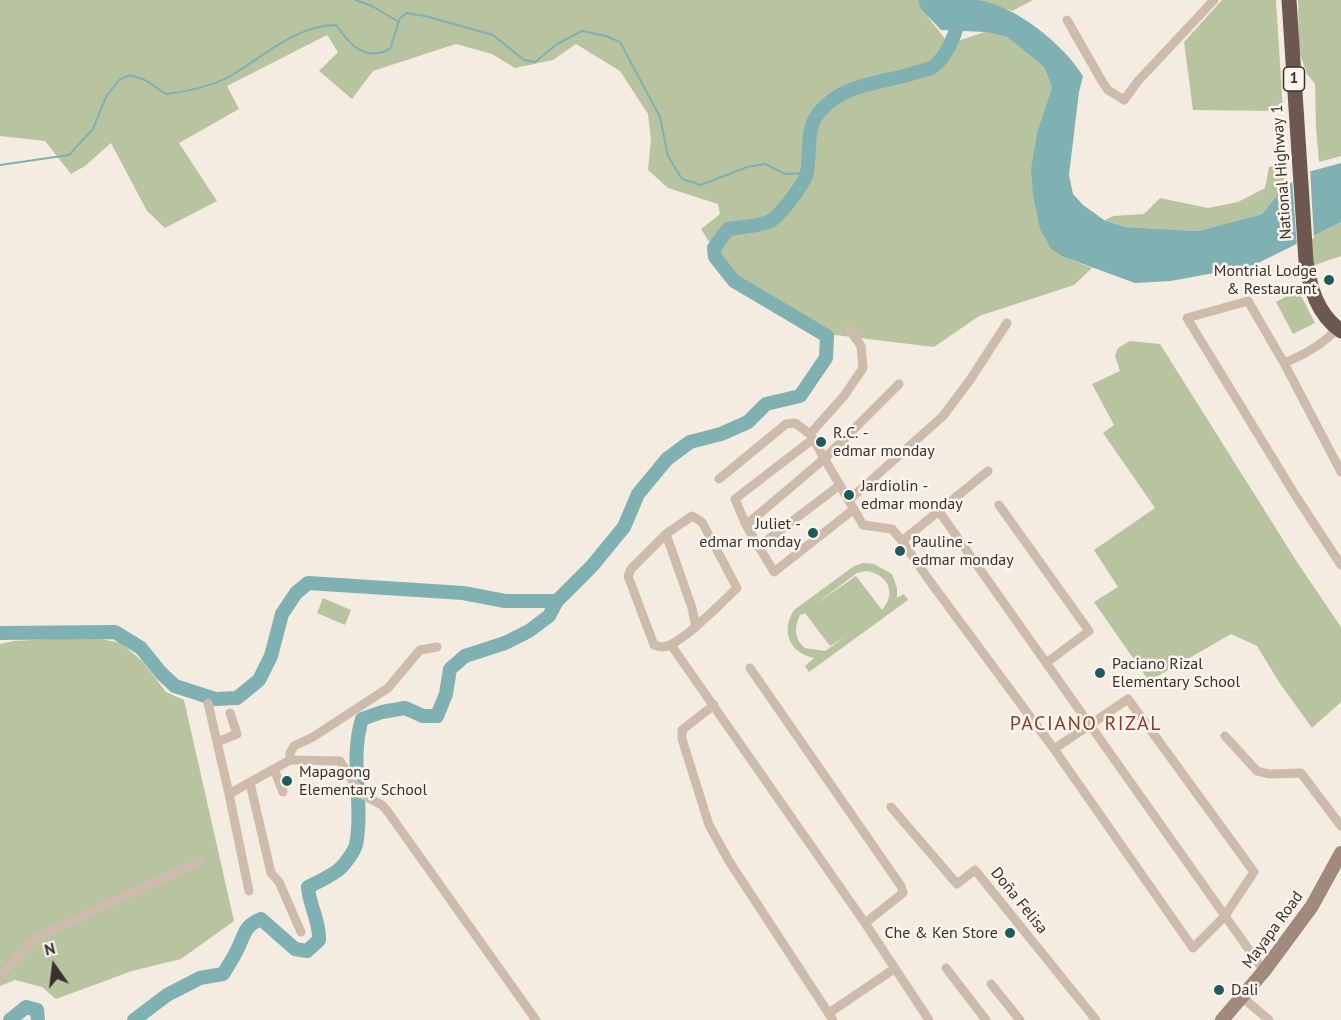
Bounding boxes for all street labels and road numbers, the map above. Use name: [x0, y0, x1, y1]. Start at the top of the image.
road number: 1: [1284, 67, 1304, 91]
street label: National Highway 1: [1268, 104, 1296, 240]
street label: Doña Felisa: [986, 864, 1052, 938]
street label: Mayapa Road: [1239, 888, 1307, 972]

